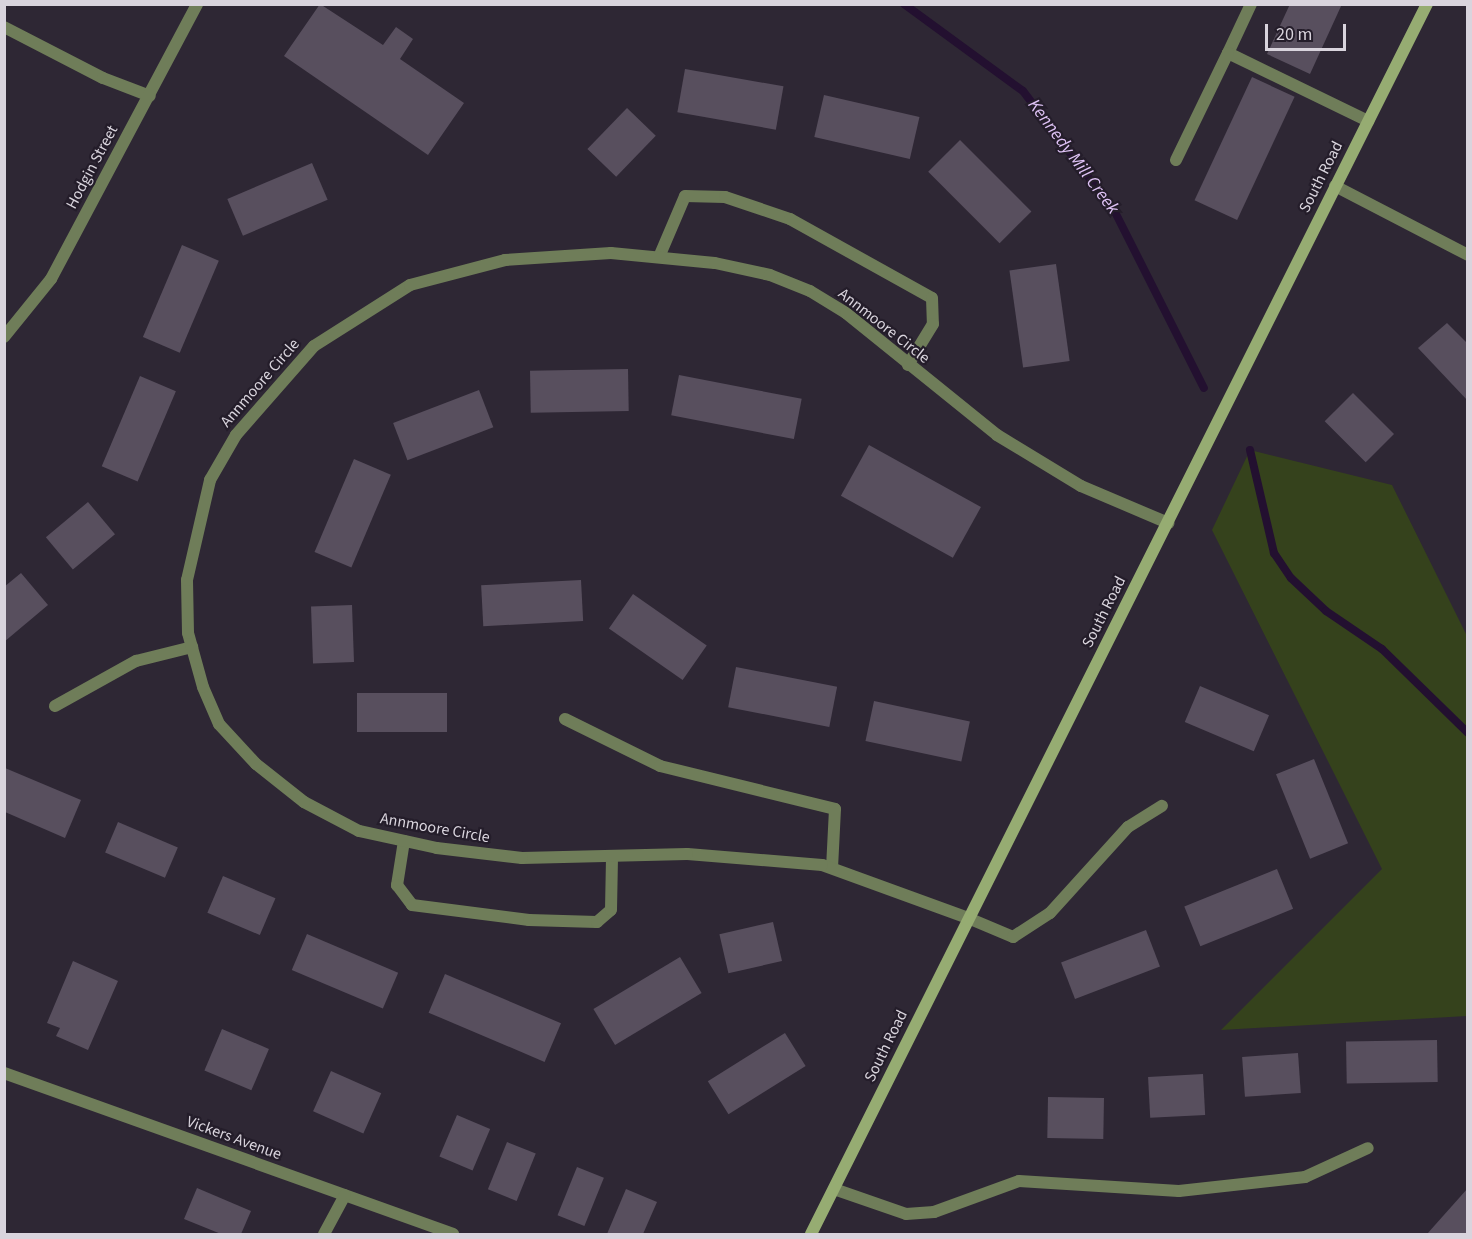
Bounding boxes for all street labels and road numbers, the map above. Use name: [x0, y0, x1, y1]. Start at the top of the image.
street label: Hodgin Street: [62, 122, 122, 212]
street label: South Road: [1295, 138, 1347, 216]
street label: Annmoore Circle: [834, 284, 934, 368]
street label: Annmoore Circle: [216, 335, 304, 431]
street label: South Road: [1078, 573, 1130, 651]
street label: Annmoore Circle: [379, 809, 491, 847]
street label: South Road: [860, 1007, 912, 1085]
street label: Vickers Avenue: [184, 1112, 284, 1164]

